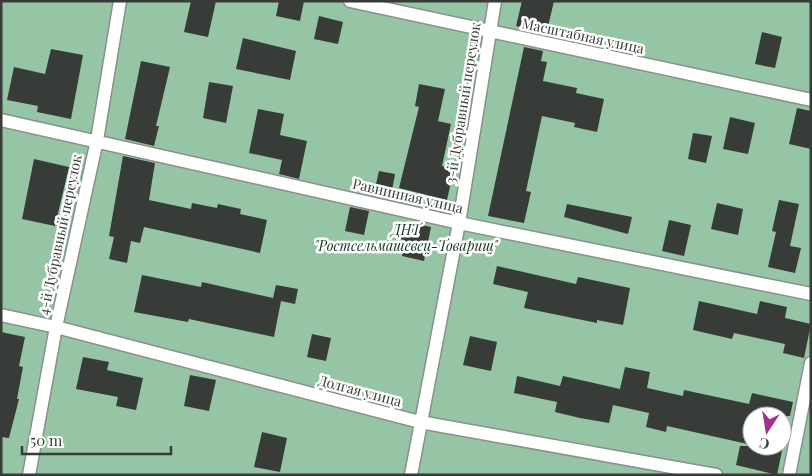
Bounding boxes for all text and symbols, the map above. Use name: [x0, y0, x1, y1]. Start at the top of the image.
street label: Масштабная улица: [520, 13, 646, 58]
street label: 3-й Дубравный переулок: [440, 21, 485, 185]
street label: 4-й Дубравный переулок: [33, 153, 86, 317]
street label: Равнинная улица: [351, 174, 465, 217]
park label: ДНТ "Ростсельмашевец-Товарищ": [314, 220, 498, 255]
street label: Долгая улица: [316, 370, 404, 411]
north arrow: [742, 406, 792, 456]
scale bar: [22, 424, 171, 456]
text: 50 m: [30, 430, 63, 450]
text: С: [757, 434, 771, 455]

